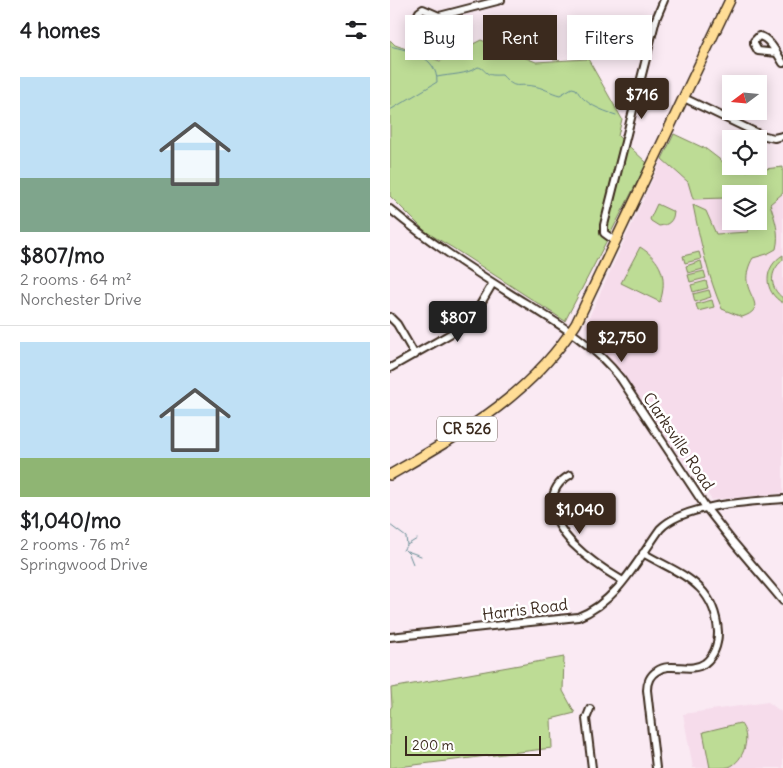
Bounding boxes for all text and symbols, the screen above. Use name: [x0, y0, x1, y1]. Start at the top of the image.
chip: Buy: [405, 15, 473, 60]
chip: Rent: [483, 15, 557, 60]
chip: Filters: [567, 15, 652, 60]
icon: filters: [342, 16, 370, 44]
text: 4 homes: [20, 17, 100, 44]
north arrow: [722, 75, 768, 120]
map controls: [722, 75, 767, 230]
pin: $716: [612, 78, 672, 120]
text: $716: [626, 84, 658, 104]
icon: home: [150, 109, 240, 199]
button: locate: [722, 130, 767, 175]
button: layers: [722, 185, 767, 230]
text: $807/mo: [20, 242, 105, 269]
text: 2 rooms · 64 m²: [20, 269, 132, 289]
text: Norchester Drive: [20, 289, 142, 309]
pin: $807: [428, 300, 488, 343]
text: $807: [440, 307, 476, 327]
pin: $2,750: [581, 320, 663, 363]
text: $2,750: [598, 327, 646, 347]
icon: home: [150, 375, 240, 465]
street label: Clarksville Road: [639, 388, 719, 494]
road number: CR 526: [437, 416, 497, 442]
pin: $1,040: [539, 492, 621, 535]
text: $1,040: [556, 499, 604, 519]
text: $1,040/mo: [20, 507, 121, 534]
text: 2 rooms · 76 m²: [20, 534, 130, 554]
text: Springwood Drive: [20, 554, 148, 574]
street label: Harris Road: [481, 594, 569, 624]
scale bar: [405, 733, 541, 756]
text: 200 m: [412, 736, 454, 754]

